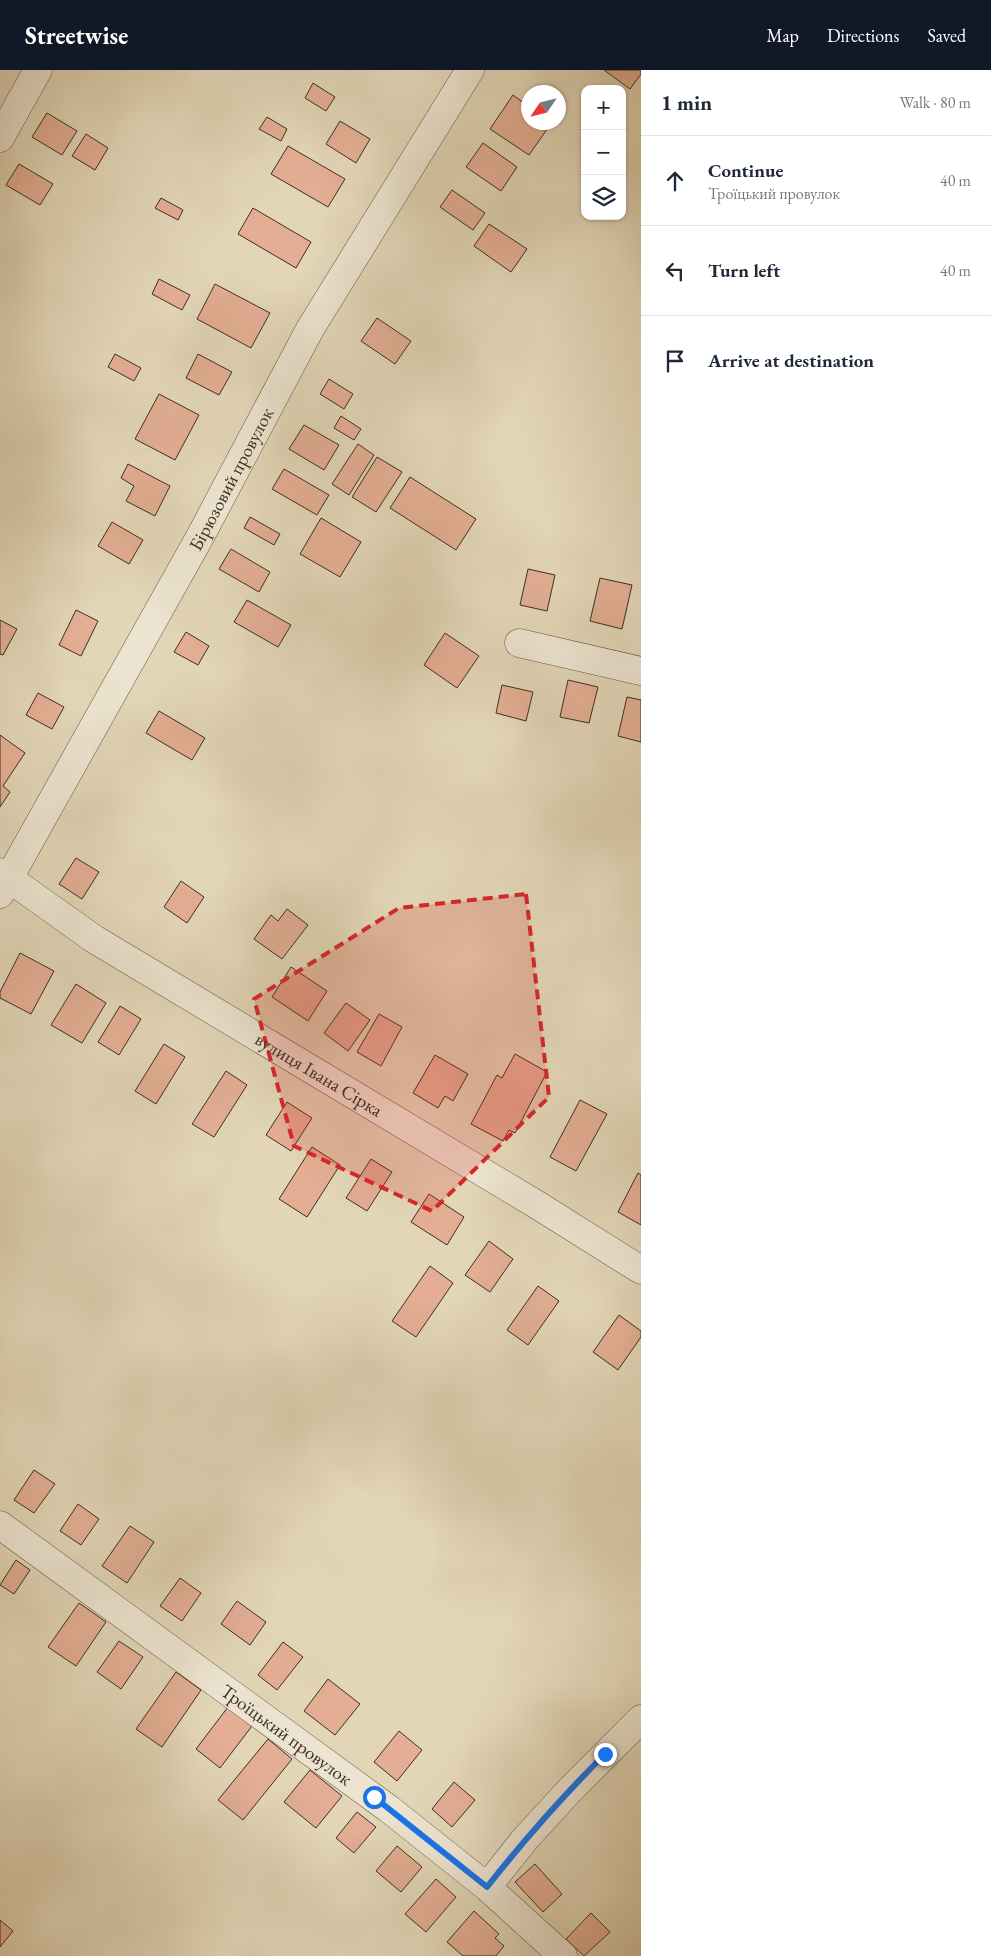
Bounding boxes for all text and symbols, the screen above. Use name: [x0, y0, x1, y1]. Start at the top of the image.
text: Streetwise: [25, 20, 128, 51]
text: Map: [767, 24, 799, 47]
text: Directions: [827, 24, 899, 47]
text: Saved: [927, 24, 966, 47]
north arrow: [521, 85, 566, 130]
map controls: [581, 85, 626, 220]
button: +: [581, 85, 626, 130]
text: 1 min: [661, 89, 712, 116]
text: Walk · 80 m: [900, 92, 971, 113]
button: −: [581, 130, 626, 175]
text: Continue: [708, 158, 783, 183]
icon: ahead: [661, 167, 689, 195]
text: 40 m: [940, 170, 971, 191]
button: layers: [581, 175, 626, 220]
text: Троїцький провулок: [708, 183, 840, 204]
icon: left: [661, 257, 689, 285]
text: Turn left: [708, 258, 780, 283]
text: 40 m: [940, 260, 971, 281]
icon: arrive: [661, 347, 689, 375]
text: Arrive at destination: [708, 348, 874, 373]
street label: Бірюзовий провулок: [182, 403, 279, 555]
street label: вулиця Івана Сірка: [251, 1026, 388, 1122]
street label: Троїцький провулок: [216, 1678, 358, 1791]
route end: [594, 1743, 617, 1766]
route start: [363, 1786, 386, 1809]

